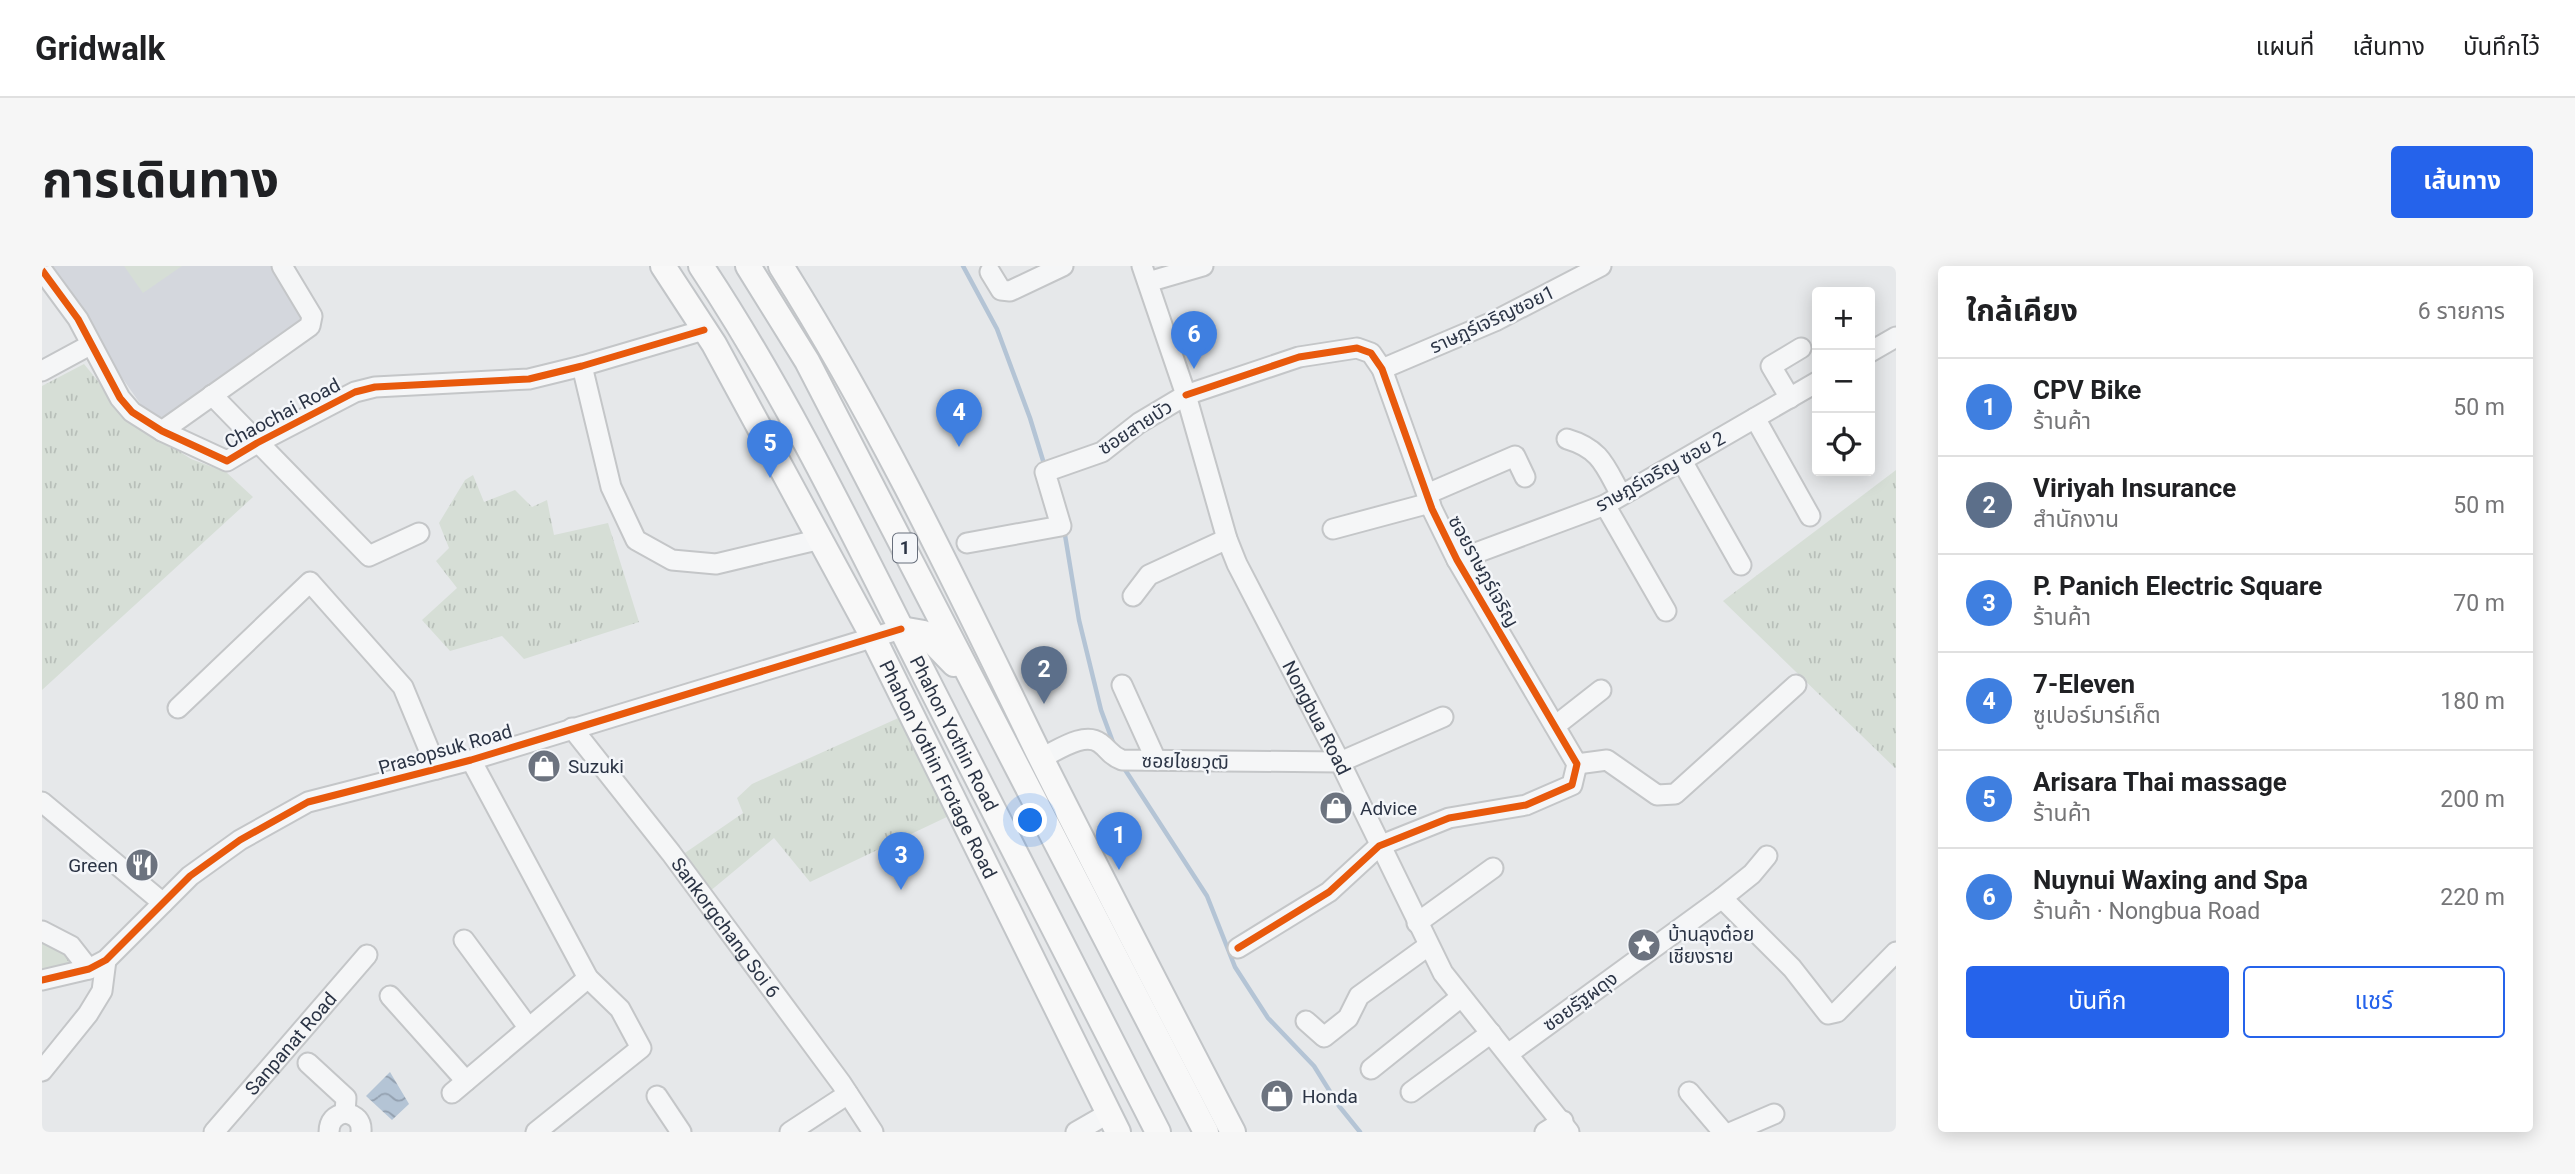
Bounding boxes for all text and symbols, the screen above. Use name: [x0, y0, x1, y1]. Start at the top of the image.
text: Gridwalk: [35, 29, 165, 68]
text: แผนที่: [2256, 33, 2314, 61]
text: เส้นทาง: [2352, 33, 2425, 61]
text: บันทึกไว้: [2463, 33, 2540, 61]
button: เส้นทาง: [2391, 146, 2533, 218]
text: การเดินทาง: [42, 152, 279, 209]
street label: ราษฎร์เจริญซอย1: [1426, 281, 1558, 358]
map controls: [1812, 287, 1875, 476]
button: +: [1812, 287, 1875, 350]
text: ใกล้เคียง: [1966, 293, 2078, 328]
text: 6 รายการ: [2418, 298, 2505, 325]
pin: 6: [1171, 311, 1217, 369]
button: −: [1812, 350, 1875, 413]
street label: Chaochai Road: [220, 373, 344, 454]
text: CPV Bike: [2033, 375, 2141, 405]
pin: 4: [936, 389, 982, 447]
text: 1: [1982, 394, 1996, 421]
text: 50 m: [2453, 394, 2505, 421]
street label: ซอยสายบัว: [1094, 395, 1177, 460]
text: ร้านค้า: [2033, 408, 2091, 435]
button: locate: [1812, 413, 1875, 476]
pin: 5: [747, 420, 793, 478]
street label: ราษฎร์เจริญ ซอย 2: [1591, 426, 1729, 517]
text: Viriyah Insurance: [2033, 473, 2236, 503]
text: 2: [1982, 492, 1996, 519]
text: 50 m: [2453, 492, 2505, 519]
text: สำนักงาน: [2033, 506, 2119, 533]
street label: ซอยราษฎร์เจริญ: [1443, 511, 1524, 631]
road number: 1: [893, 534, 917, 562]
text: P. Panich Electric Square: [2033, 571, 2322, 601]
text: 3: [1982, 590, 1996, 617]
text: 70 m: [2453, 590, 2505, 617]
text: ร้านค้า: [2033, 604, 2091, 631]
pin: 2: [1021, 646, 1067, 704]
street label: Phahon Yothin Road: [905, 652, 1003, 815]
street label: Phahon Yothin Frotage Road: [874, 656, 1002, 882]
street label: Nongbua Road: [1277, 657, 1355, 779]
text: 7-Eleven: [2033, 669, 2135, 699]
text: 4: [1982, 688, 1996, 715]
text: 180 m: [2440, 688, 2505, 715]
text: ซูเปอร์มาร์เก็ต: [2033, 702, 2161, 729]
street label: Prasopsuk Road: [376, 719, 515, 780]
shop icon: Suzuki: [525, 747, 563, 785]
street label: ซอยไชยวุฒิ: [1142, 749, 1228, 774]
place label: Suzuki: [568, 755, 624, 778]
text: Arisara Thai massage: [2033, 767, 2287, 797]
text: 5: [1982, 786, 1996, 813]
text: 200 m: [2440, 786, 2505, 813]
shop icon: Advice: [1317, 789, 1355, 827]
place label: Advice: [1360, 797, 1417, 820]
text: ร้านค้า: [2033, 800, 2091, 827]
your location: [1013, 803, 1047, 837]
pin: 1: [1096, 812, 1142, 870]
pin: 3: [878, 832, 924, 890]
restaurant icon: Green: [123, 846, 161, 884]
street label: Sankorgchang Soi 6: [666, 853, 785, 1002]
place label: Green: [68, 854, 118, 877]
text: Nuynui Waxing and Spa: [2033, 865, 2308, 895]
text: 6: [1982, 884, 1996, 911]
text: 220 m: [2440, 884, 2505, 911]
text: ร้านค้า · Nongbua Road: [2033, 898, 2260, 925]
place label: บ้านลุงต๋อย เชียงราย: [1668, 923, 1754, 968]
place icon: บ้านลุงต๋อย เชียงราย: [1625, 926, 1663, 964]
button: บันทึก: [1966, 966, 2229, 1038]
button: แชร์: [2243, 966, 2505, 1038]
street label: ซอยรัฐผดุง: [1538, 967, 1622, 1036]
street label: Sanpanat Road: [240, 988, 342, 1100]
shop icon: Honda: [1258, 1077, 1296, 1115]
place label: Honda: [1302, 1085, 1358, 1108]

